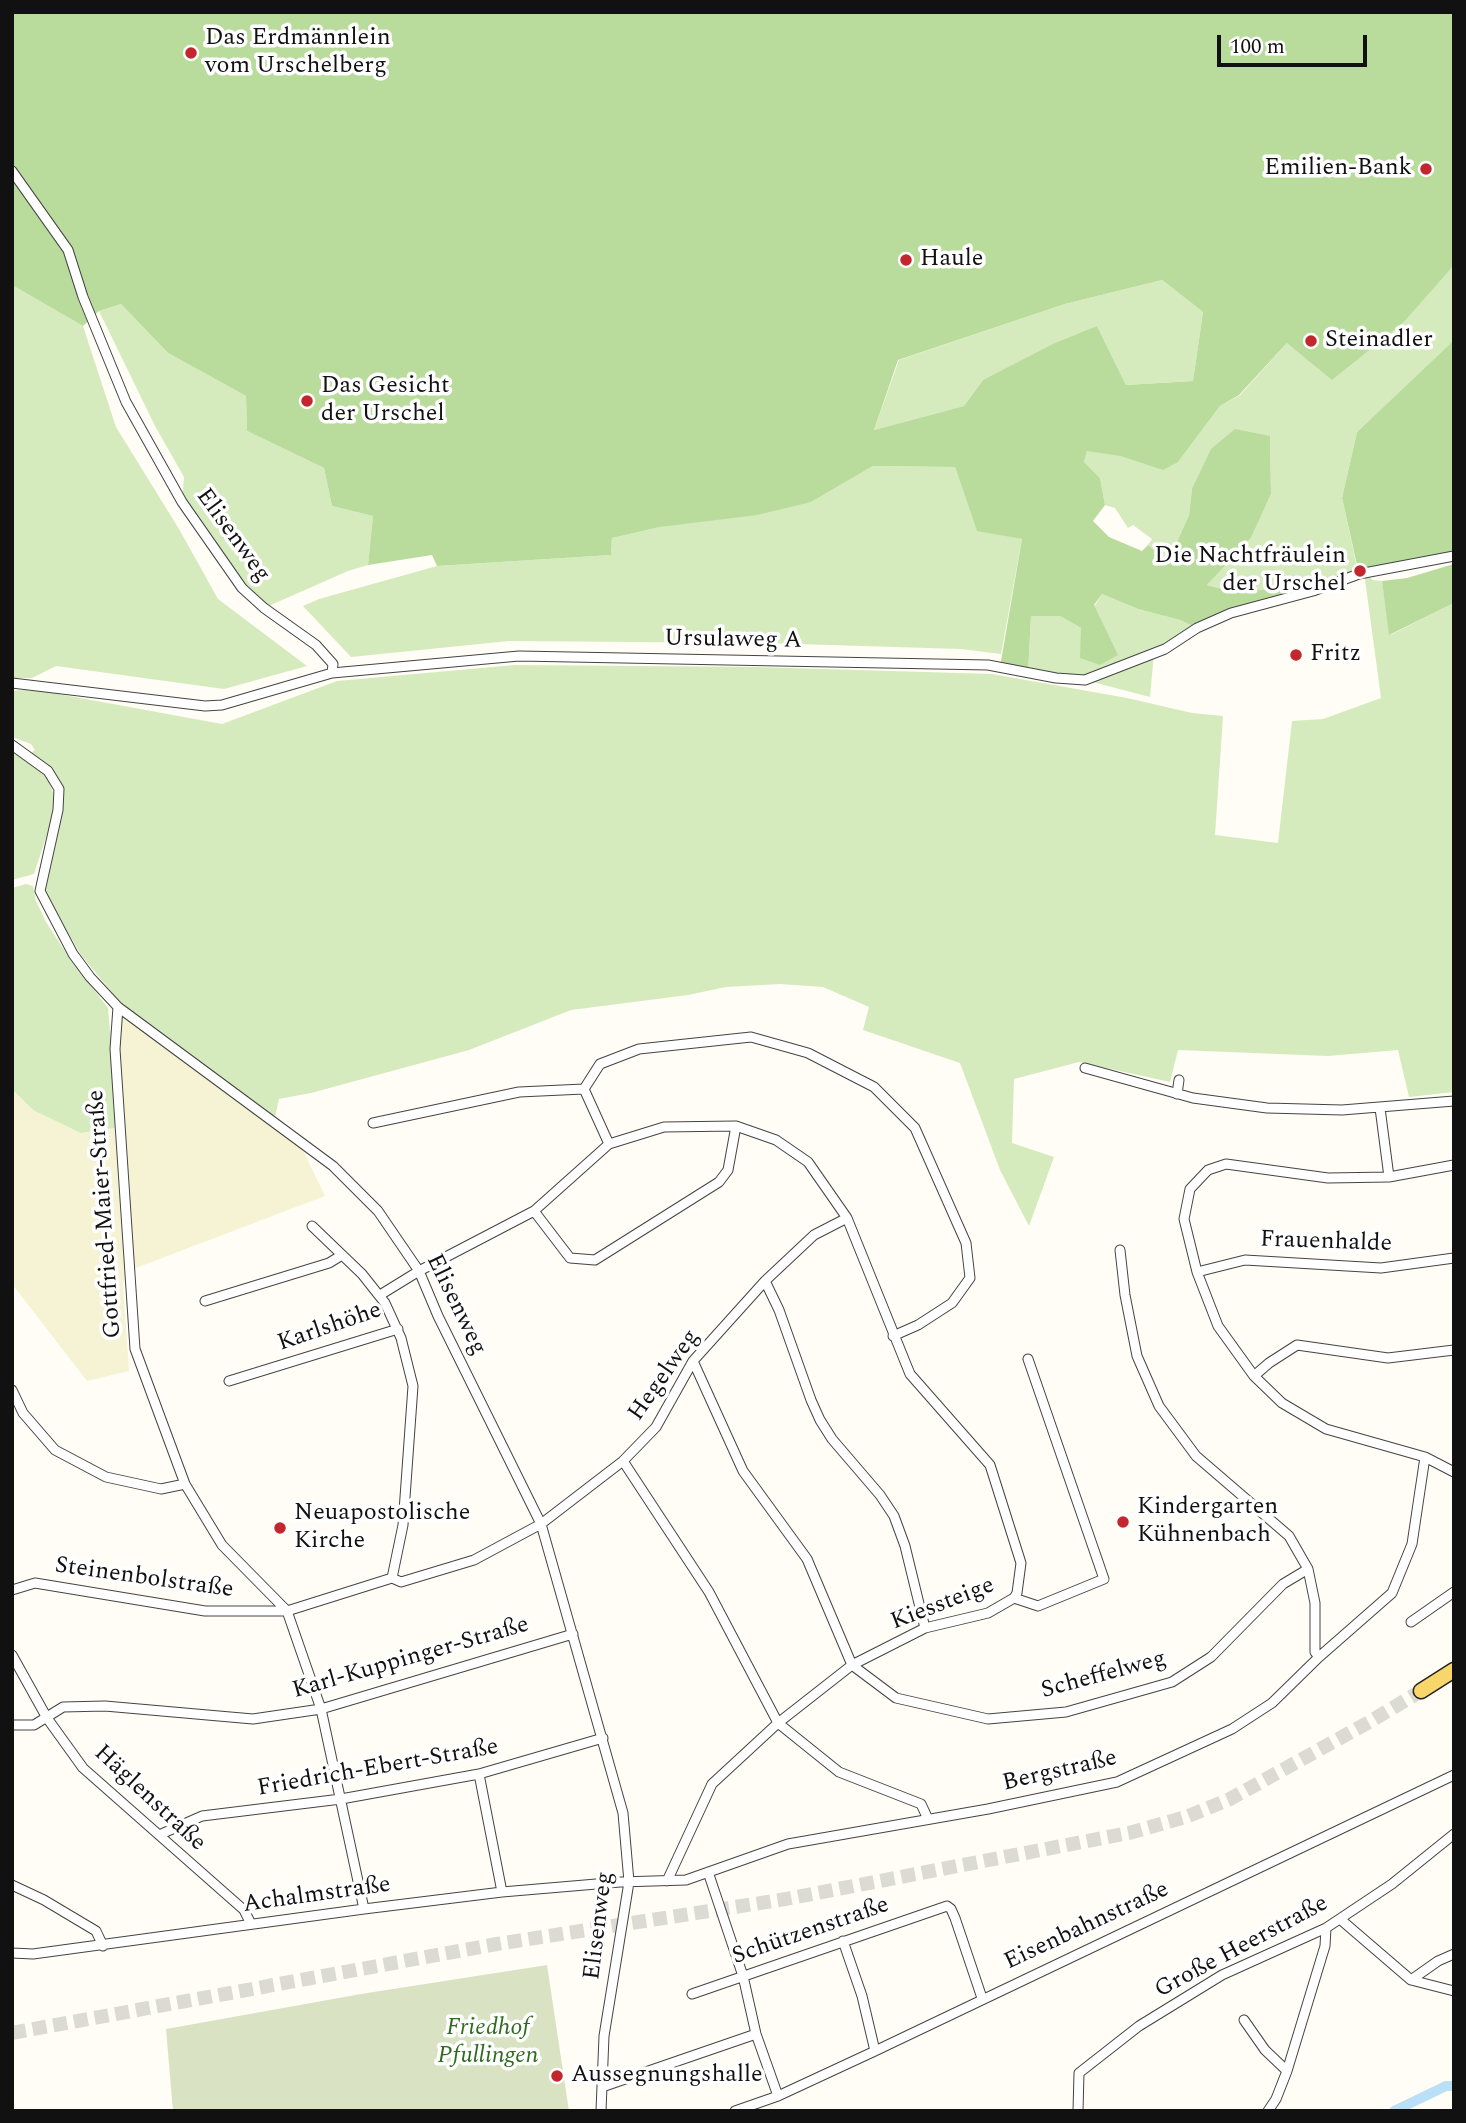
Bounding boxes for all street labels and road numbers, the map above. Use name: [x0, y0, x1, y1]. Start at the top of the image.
street label: Elisenweg: [188, 484, 276, 588]
street label: Ursulaweg A: [664, 625, 802, 657]
street label: Gottfried-Maier-Straße: [83, 1089, 129, 1339]
street label: Frauenhalde: [1259, 1226, 1393, 1260]
street label: Elisenweg: [418, 1250, 492, 1360]
street label: Karlshöhe: [274, 1297, 386, 1359]
street label: Hegelweg: [623, 1325, 707, 1427]
street label: Steinenbolstraße: [53, 1552, 235, 1606]
street label: Kiessteige: [887, 1572, 999, 1638]
street label: Karl-Kuppinger-Straße: [289, 1611, 533, 1707]
street label: Scheffelweg: [1038, 1646, 1170, 1706]
street label: Friedrich-Ebert-Straße: [255, 1734, 501, 1804]
street label: Häglenstraße: [87, 1740, 211, 1858]
street label: Bergstraße: [1000, 1745, 1120, 1799]
street label: Elisenweg: [579, 1870, 621, 1982]
street label: Achalmstraße: [241, 1871, 393, 1921]
street label: Eisenbahnstraße: [1000, 1876, 1174, 1978]
street label: Große Heerstraße: [1151, 1890, 1333, 2006]
street label: Schützenstraße: [729, 1892, 893, 1972]

